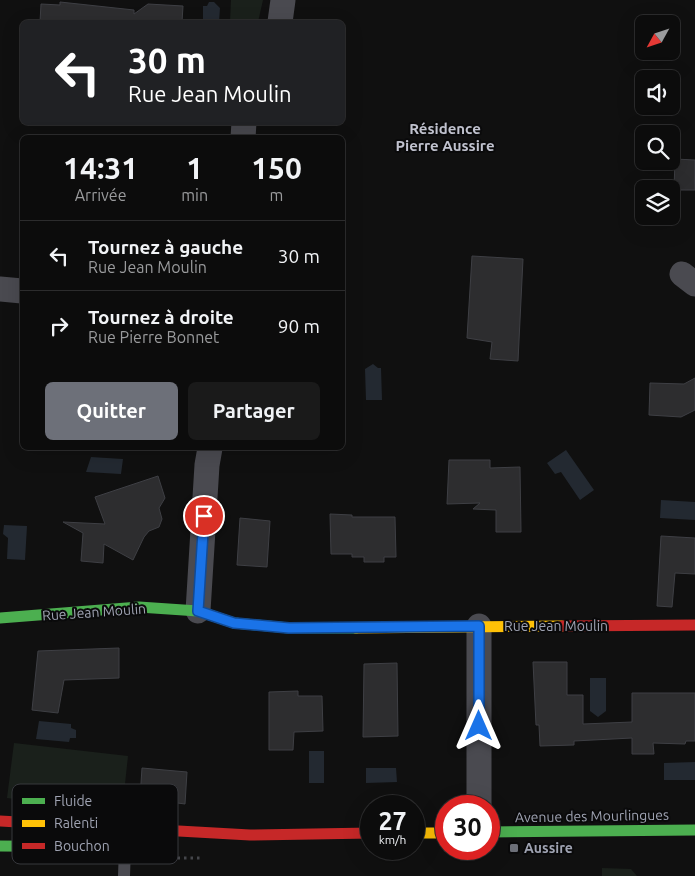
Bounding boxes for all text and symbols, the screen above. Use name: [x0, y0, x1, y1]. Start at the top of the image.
north arrow: [635, 15, 680, 60]
map controls: [635, 15, 680, 225]
icon: left: [45, 40, 110, 105]
text: 30 m: [128, 40, 206, 80]
button: sound: [635, 70, 680, 115]
text: Rue Jean Moulin: [128, 81, 292, 106]
district label: Résidence Pierre Aussire: [395, 120, 495, 154]
button: search: [635, 125, 680, 170]
text: 14:31: [63, 151, 138, 185]
text: 1: [186, 151, 203, 185]
text: 150: [251, 151, 302, 185]
button: layers: [635, 180, 680, 225]
text: Arrivée: [75, 186, 127, 204]
text: min: [181, 186, 208, 204]
text: m: [270, 186, 283, 204]
text: Tournez à gauche: [88, 236, 243, 258]
icon: left: [45, 242, 73, 270]
text: 30 m: [278, 245, 320, 267]
text: Rue Jean Moulin: [88, 258, 207, 276]
text: Tournez à droite: [88, 306, 234, 328]
icon: right: [45, 312, 73, 340]
text: 90 m: [278, 315, 320, 337]
text: Rue Pierre Bonnet: [88, 328, 219, 346]
button: Quitter: [45, 382, 178, 440]
button: Partager: [188, 382, 320, 440]
pin: [183, 495, 225, 537]
icon: arrive: [190, 502, 218, 530]
street label: Rue Jean Moulin: [42, 600, 146, 624]
street label: Rue Jean Moulin: [504, 618, 608, 634]
position arrow: [452, 699, 504, 751]
legend: [12, 784, 178, 864]
text: Fluide: [54, 793, 92, 809]
speed limit sign: 30: [435, 795, 500, 860]
text: 27: [378, 807, 407, 835]
street label: Avenue des Mourlingues: [515, 807, 669, 825]
text: Ralenti: [54, 815, 98, 831]
text: km/h: [379, 833, 406, 846]
text: Bouchon: [54, 838, 110, 854]
place label: Aussire: [524, 840, 573, 856]
marker: Aussire: [508, 842, 520, 854]

